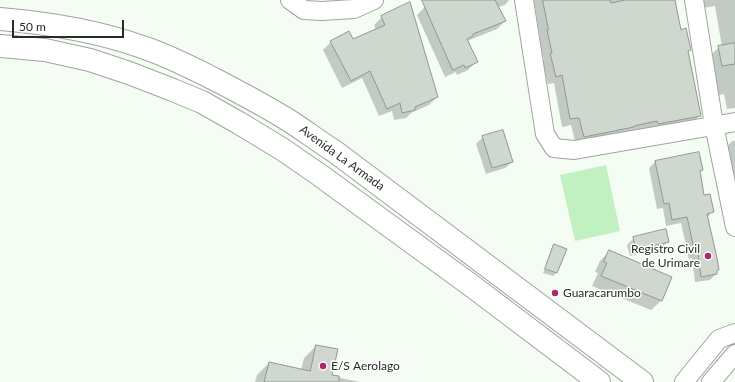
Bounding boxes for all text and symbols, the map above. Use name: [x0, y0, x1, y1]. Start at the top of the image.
scale bar: [14, 12, 126, 38]
text: 50 m: [19, 19, 46, 34]
street label: Avenida La Armada: [297, 122, 387, 194]
place label: Registro Civil de Urimare: [631, 242, 700, 270]
marker: Registro Civil de Urimare: [703, 251, 713, 261]
place label: Guaracarumbo: [563, 286, 641, 300]
marker: Guaracarumbo: [550, 288, 560, 298]
place label: E/S Aerolago: [331, 359, 400, 373]
marker: E/S Aerolago: [318, 361, 328, 371]

